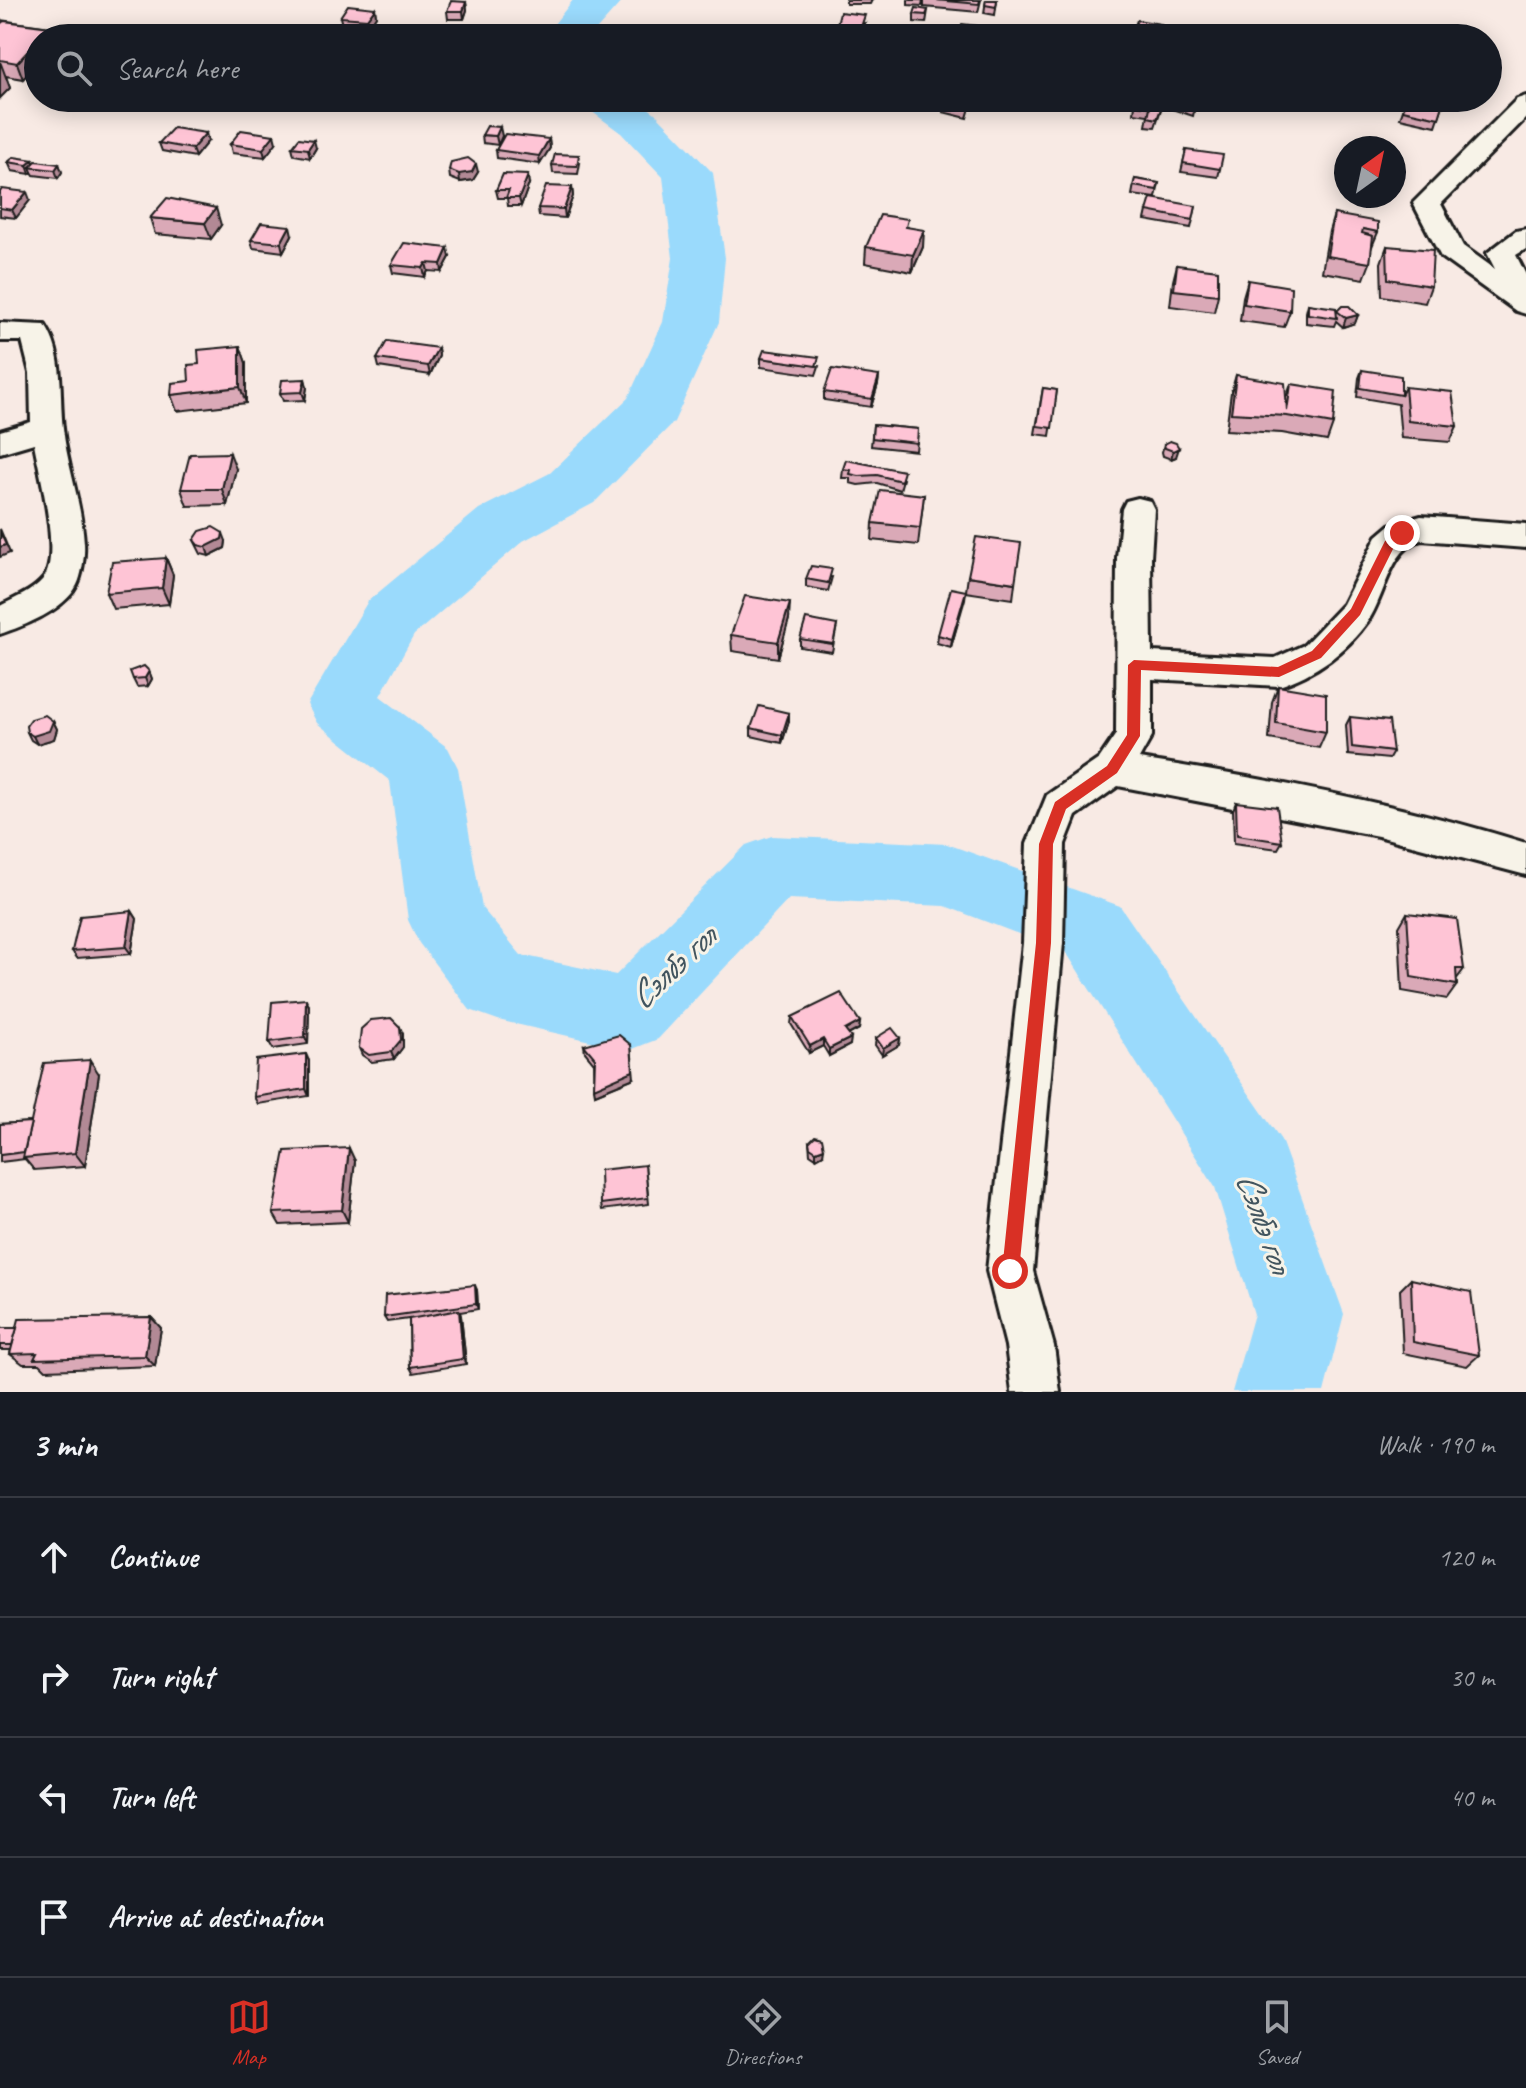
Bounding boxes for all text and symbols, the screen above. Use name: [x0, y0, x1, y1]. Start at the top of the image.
search box: [24, 24, 1502, 112]
icon: search: [52, 46, 96, 90]
text: Search here: [116, 49, 238, 87]
north arrow: [1334, 136, 1406, 208]
route end: [1384, 515, 1420, 551]
water label: Сэлбэ гол: [618, 911, 729, 1019]
water label: Сэлбэ гол: [1226, 1165, 1306, 1282]
route start: [992, 1253, 1028, 1289]
text: 3 min: [32, 1423, 97, 1466]
text: Walk · 190 m: [1377, 1428, 1494, 1461]
icon: ahead: [32, 1535, 76, 1579]
text: Continue: [108, 1538, 198, 1576]
text: 120 m: [1438, 1541, 1494, 1574]
icon: right: [32, 1655, 76, 1699]
text: Turn right: [108, 1658, 213, 1696]
text: 30 m: [1450, 1661, 1494, 1694]
icon: left: [32, 1775, 76, 1819]
text: Turn left: [108, 1778, 195, 1816]
text: 40 m: [1450, 1781, 1494, 1814]
icon: arrive: [32, 1895, 76, 1939]
text: Arrive at destination: [108, 1898, 323, 1936]
tab: Map: [227, 1995, 271, 2071]
tab: Directions: [725, 1995, 801, 2071]
tab: Saved: [1255, 1995, 1299, 2071]

